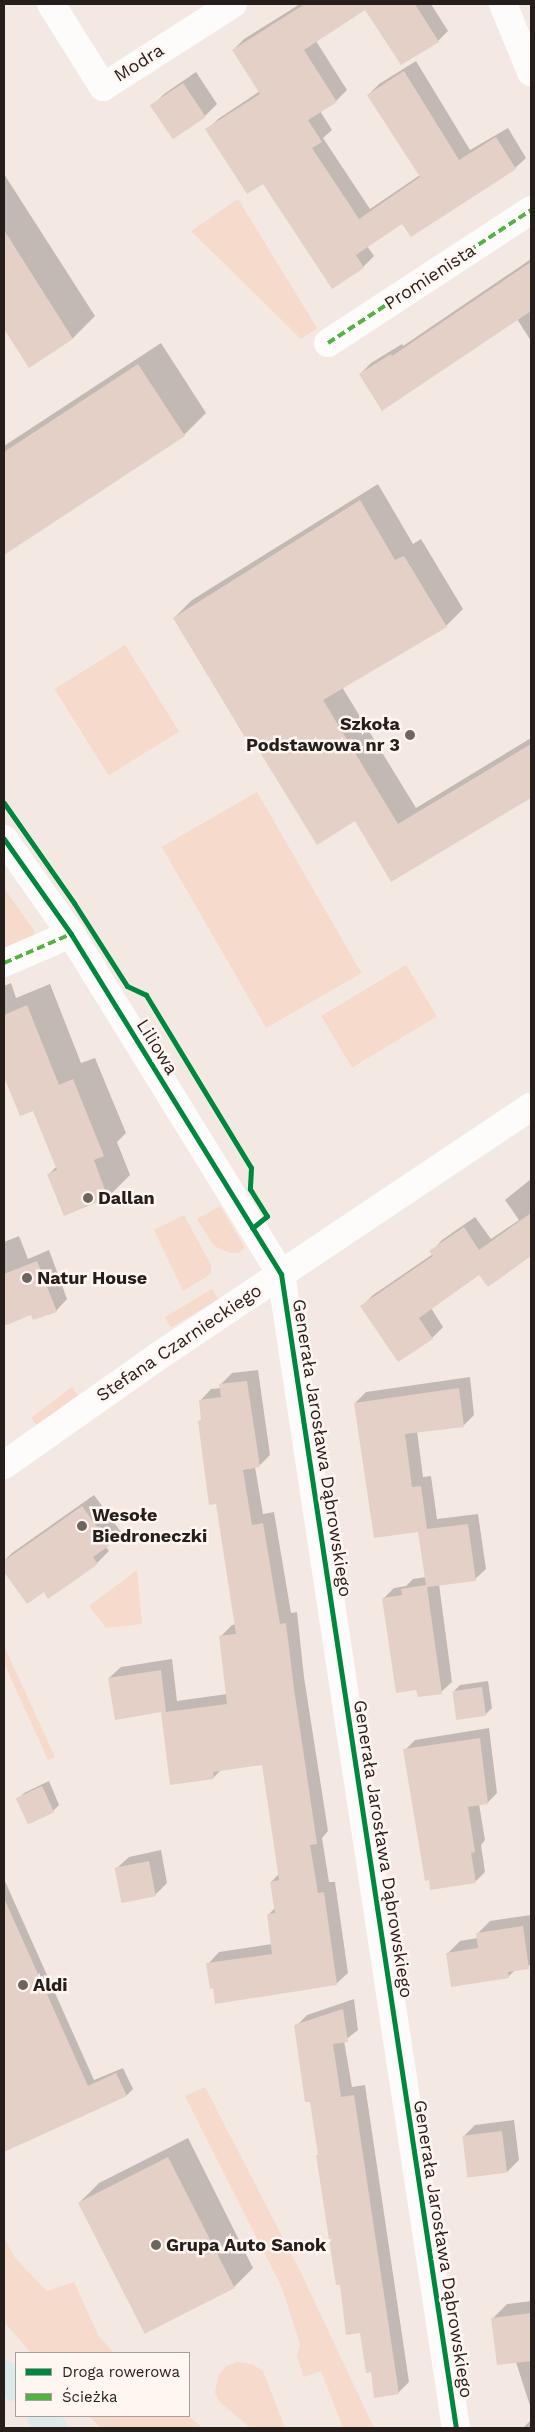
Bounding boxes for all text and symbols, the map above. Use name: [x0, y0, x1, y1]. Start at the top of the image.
street label: Modra: [110, 39, 168, 87]
street label: Promienista: [380, 240, 480, 314]
place label: Szkoła Podstawowa nr 3: [246, 714, 400, 756]
marker: Szkoła Podstawowa nr 3: [404, 729, 416, 741]
street label: Liliowa: [132, 1015, 182, 1079]
place label: Dallan: [98, 1187, 155, 1209]
marker: Dallan: [82, 1192, 94, 1204]
place label: Natur House: [37, 1267, 147, 1289]
marker: Natur House: [21, 1272, 33, 1284]
street label: Stefana Czarnieckiego: [92, 1279, 266, 1407]
street label: Generała Jarosława Dąbrowskiego: [288, 1297, 356, 1599]
place label: Wesołe Biedroneczki: [92, 1505, 207, 1548]
marker: Wesołe Biedroneczki: [76, 1520, 88, 1532]
street label: Generała Jarosława Dąbrowskiego: [349, 1698, 417, 2000]
place label: Aldi: [33, 1974, 68, 1996]
marker: Aldi: [17, 1979, 29, 1991]
street label: Generała Jarosława Dąbrowskiego: [409, 2098, 477, 2400]
place label: Grupa Auto Sanok: [166, 2234, 327, 2256]
marker: Grupa Auto Sanok: [150, 2239, 162, 2251]
legend: [15, 2352, 190, 2417]
text: Droga rowerowa: [62, 2363, 180, 2381]
text: Ścieżka: [62, 2388, 118, 2406]

